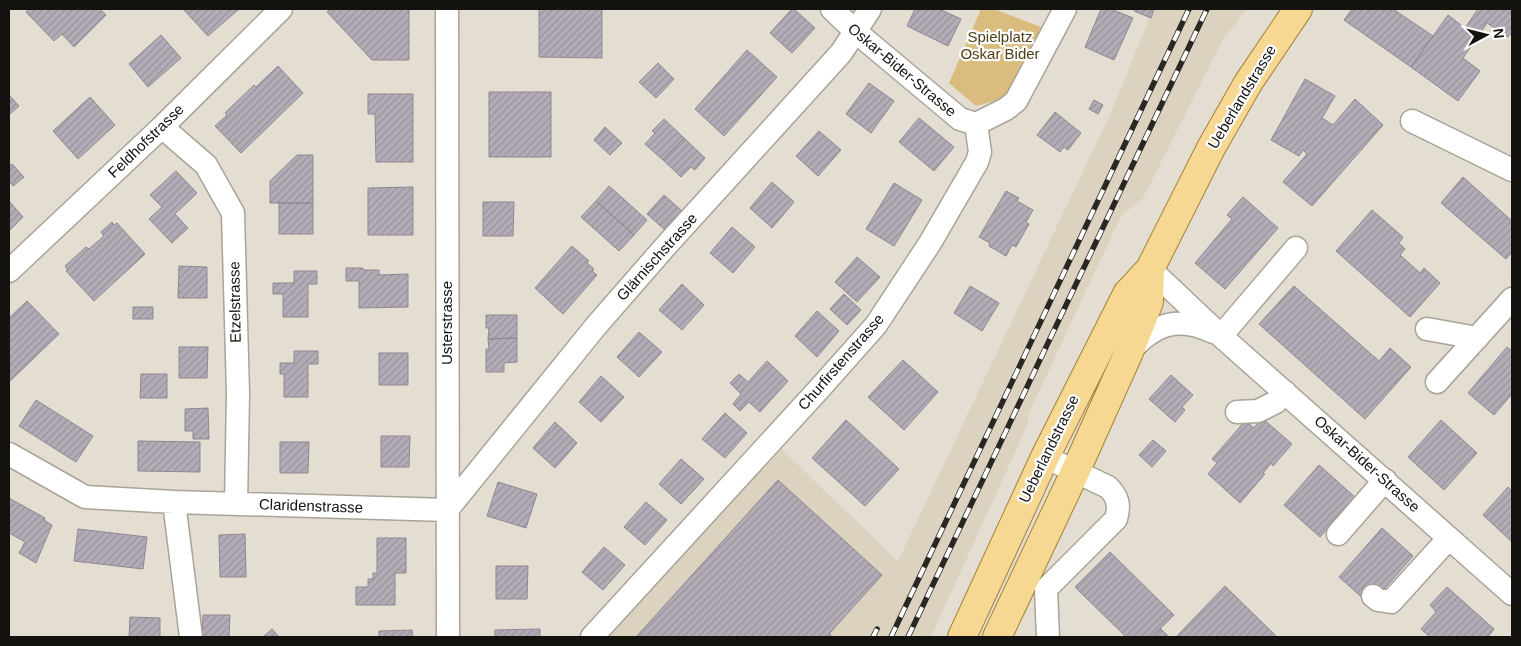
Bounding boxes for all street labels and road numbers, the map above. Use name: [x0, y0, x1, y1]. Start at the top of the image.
street label: Oskar-Bider-Strasse: [845, 19, 960, 120]
street label: Ueberlandstrasse: [1204, 42, 1279, 152]
street label: Feldhofstrasse: [104, 100, 187, 181]
street label: Glärnischstrasse: [613, 209, 700, 304]
street label: Etzelstrasse: [225, 261, 244, 343]
street label: Usterstrasse: [438, 281, 455, 365]
street label: Churfirstenstrasse: [794, 310, 887, 413]
street label: Ueberlandstrasse: [1015, 392, 1082, 505]
street label: Oskar-Bider-Strasse: [1311, 412, 1424, 515]
street label: Claridenstrasse: [259, 495, 363, 516]

